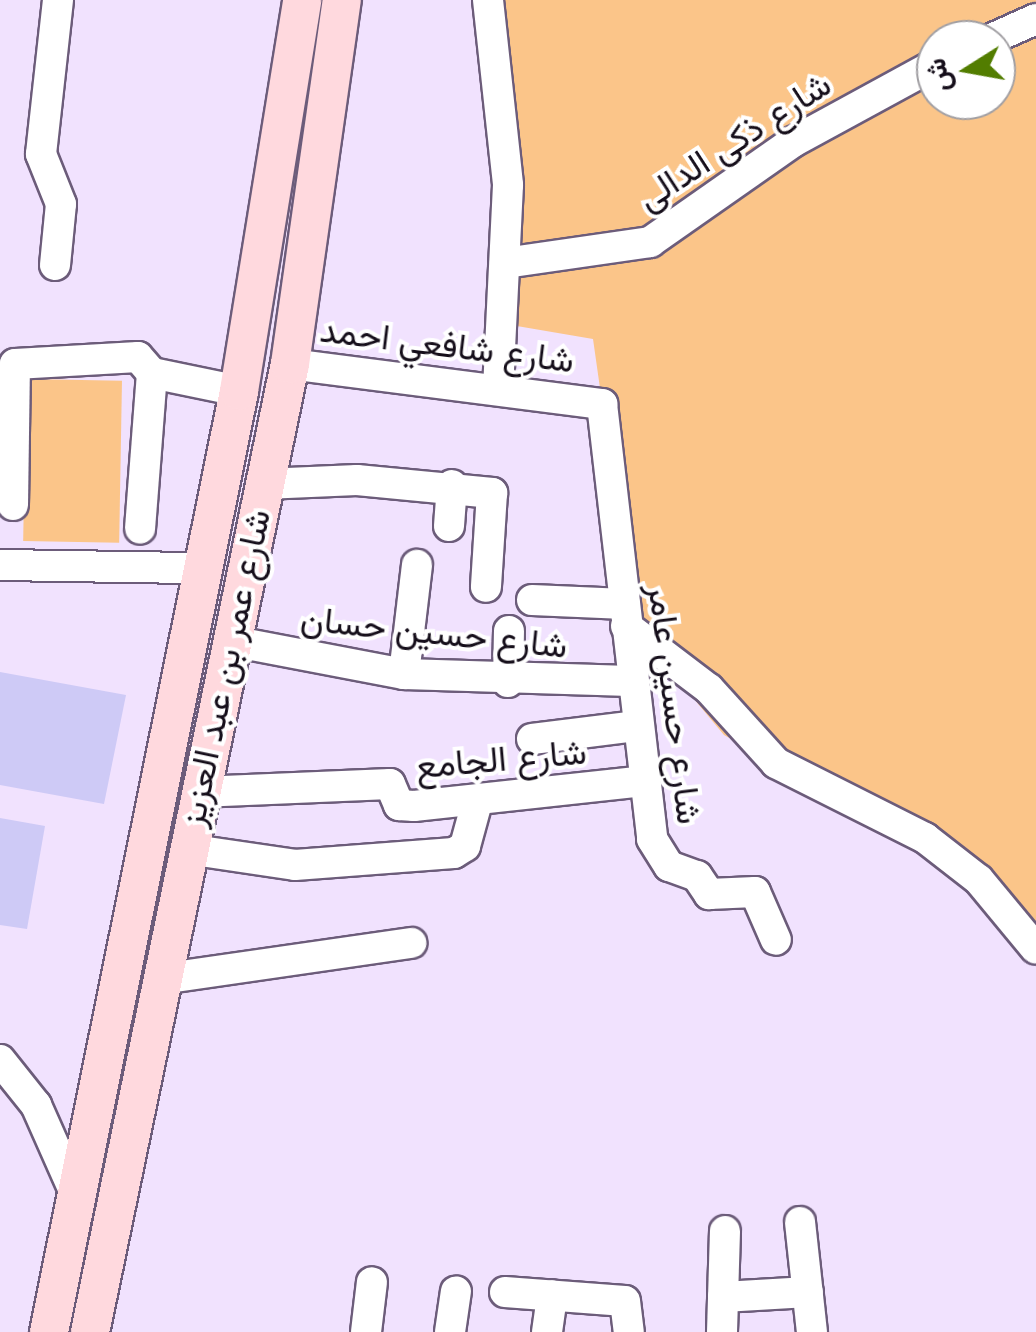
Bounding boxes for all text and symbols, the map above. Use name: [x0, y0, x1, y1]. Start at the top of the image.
north arrow: [916, 20, 1016, 120]
text: ش: [920, 56, 956, 95]
street label: شارع ذكى الدالى: [629, 63, 839, 219]
street label: شارع شافعي احمد: [318, 309, 576, 381]
street label: شارع عمر بن عبد العزيز: [171, 506, 279, 830]
street label: شارع حسين عامر: [639, 582, 711, 826]
street label: شارع حسين حسان: [299, 597, 569, 667]
street label: شارع الجامع: [414, 731, 588, 787]

